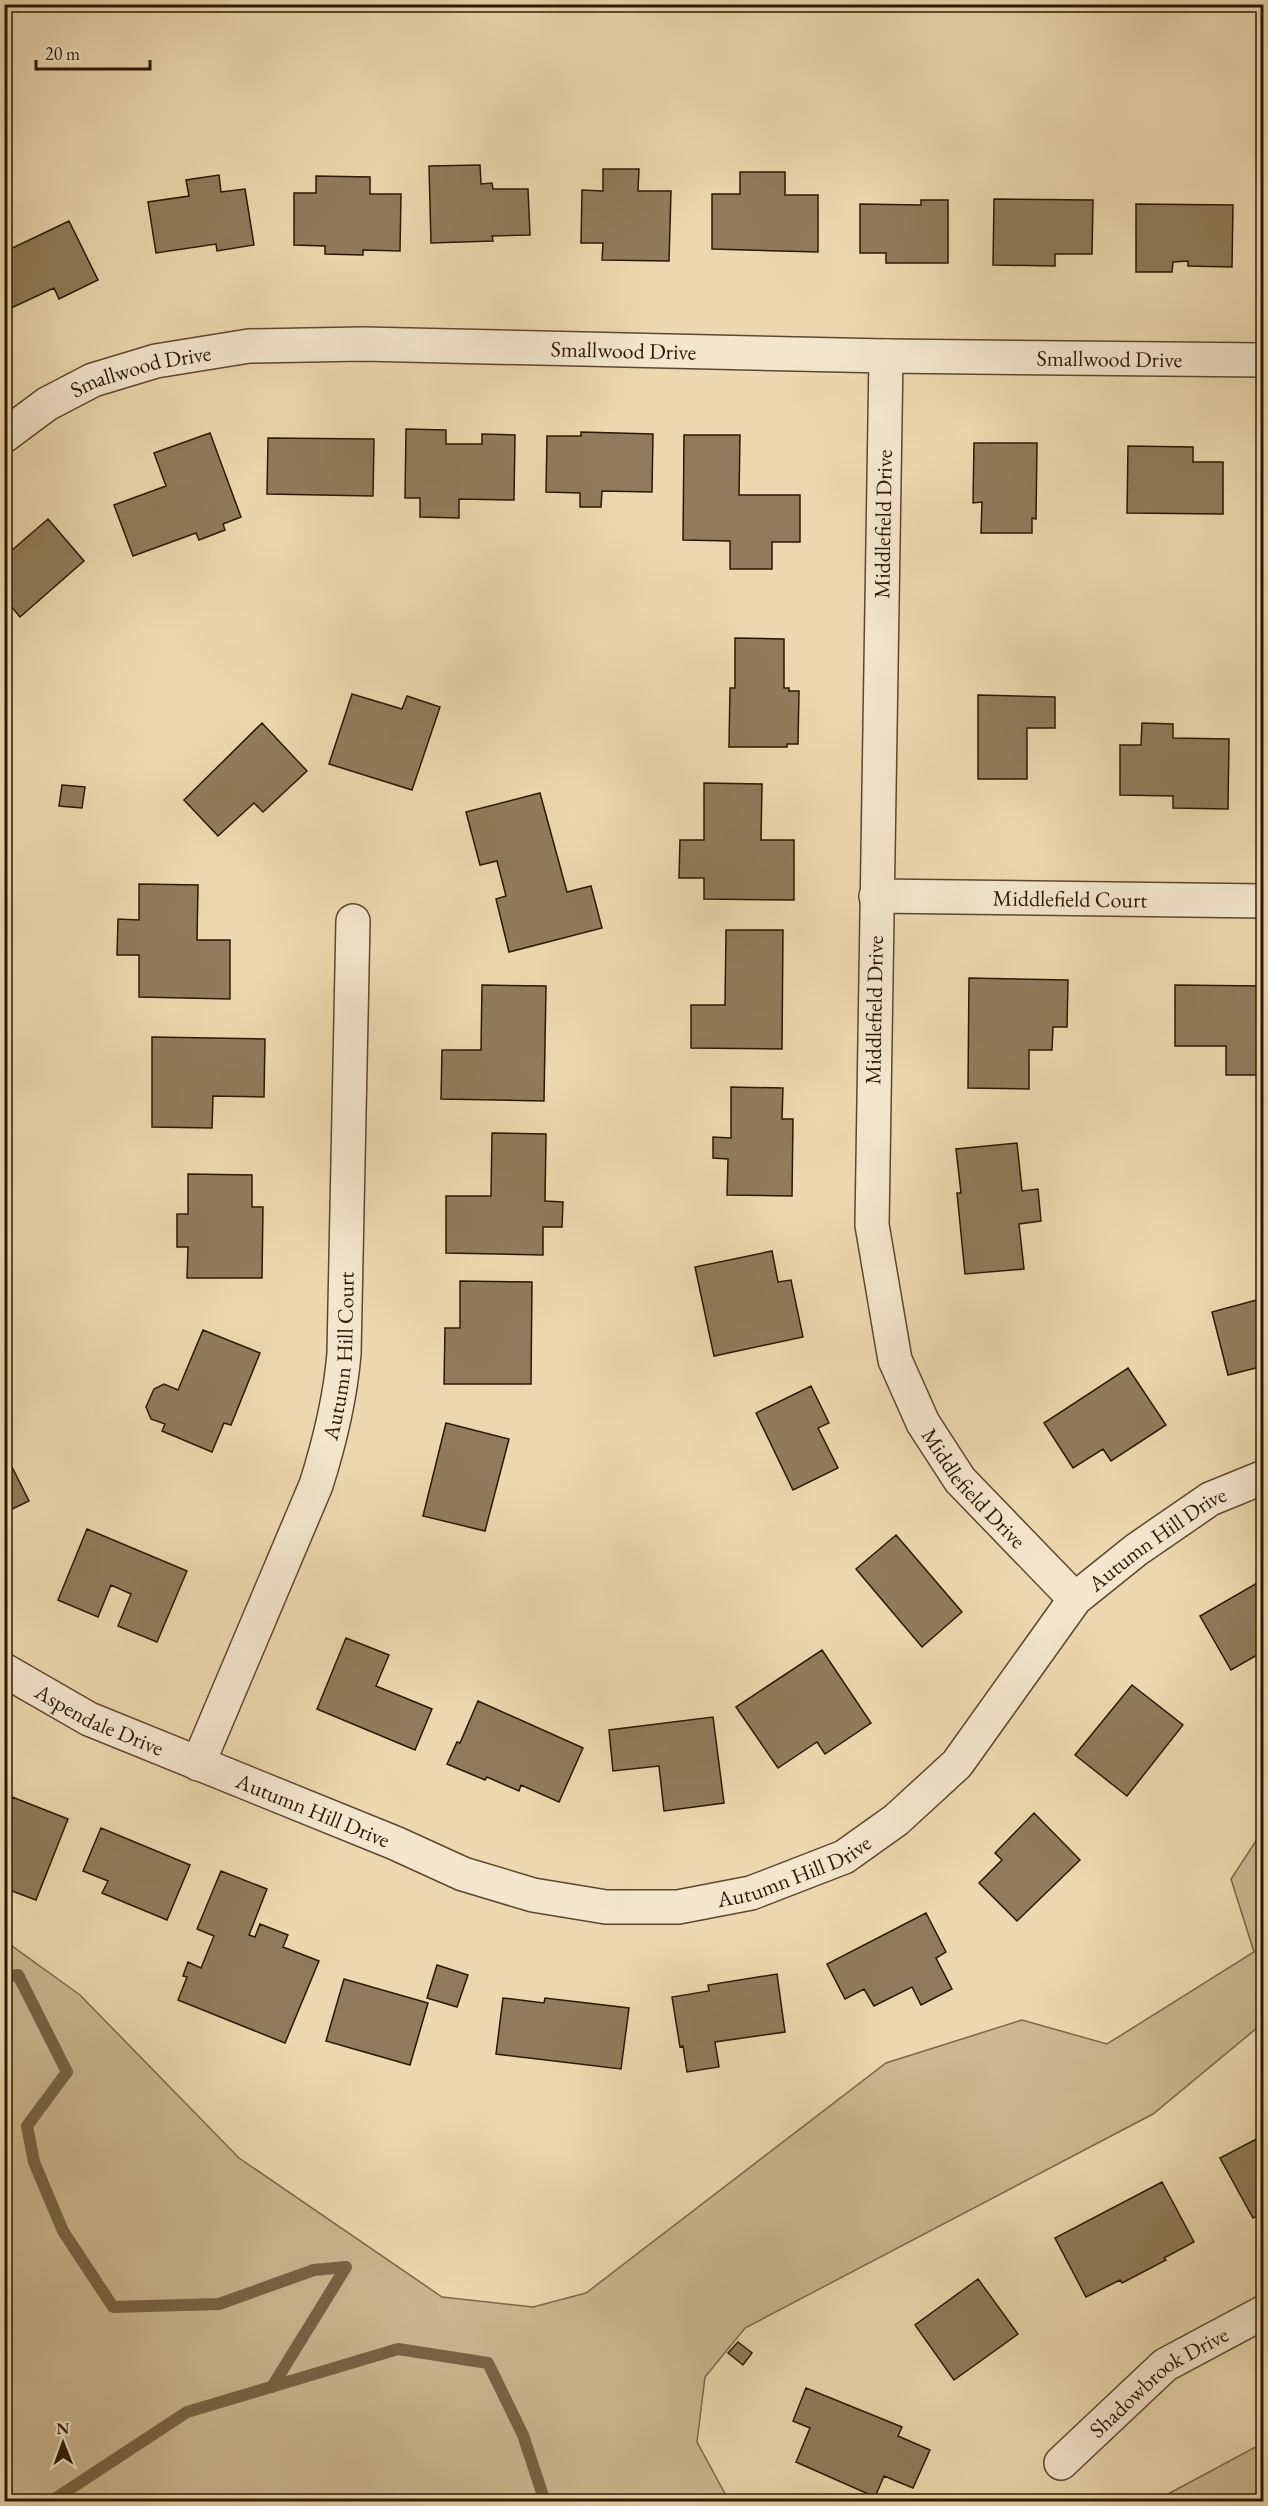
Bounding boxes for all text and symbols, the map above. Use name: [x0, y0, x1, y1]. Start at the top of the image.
scale bar: [36, 33, 150, 71]
text: 20 m: [45, 42, 80, 65]
street label: Smallwood Drive: [550, 334, 697, 366]
street label: Smallwood Drive: [65, 338, 214, 404]
street label: Smallwood Drive: [1036, 343, 1183, 374]
street label: Middlefield Drive: [867, 449, 899, 599]
street label: Middlefield Court: [992, 883, 1148, 914]
street label: Middlefield Drive: [858, 935, 890, 1085]
street label: Autumn Hill Court: [315, 1271, 360, 1444]
street label: Middlefield Drive: [915, 1422, 1033, 1555]
street label: Autumn Hill Drive: [1081, 1479, 1231, 1598]
street label: Aspendale Drive: [29, 1676, 168, 1762]
street label: Autumn Hill Drive: [231, 1765, 395, 1854]
street label: Autumn Hill Drive: [714, 1828, 877, 1914]
street label: Shadowbrook Drive: [1083, 2319, 1234, 2444]
north arrow: [33, 2413, 93, 2473]
text: N: [56, 2418, 69, 2439]

